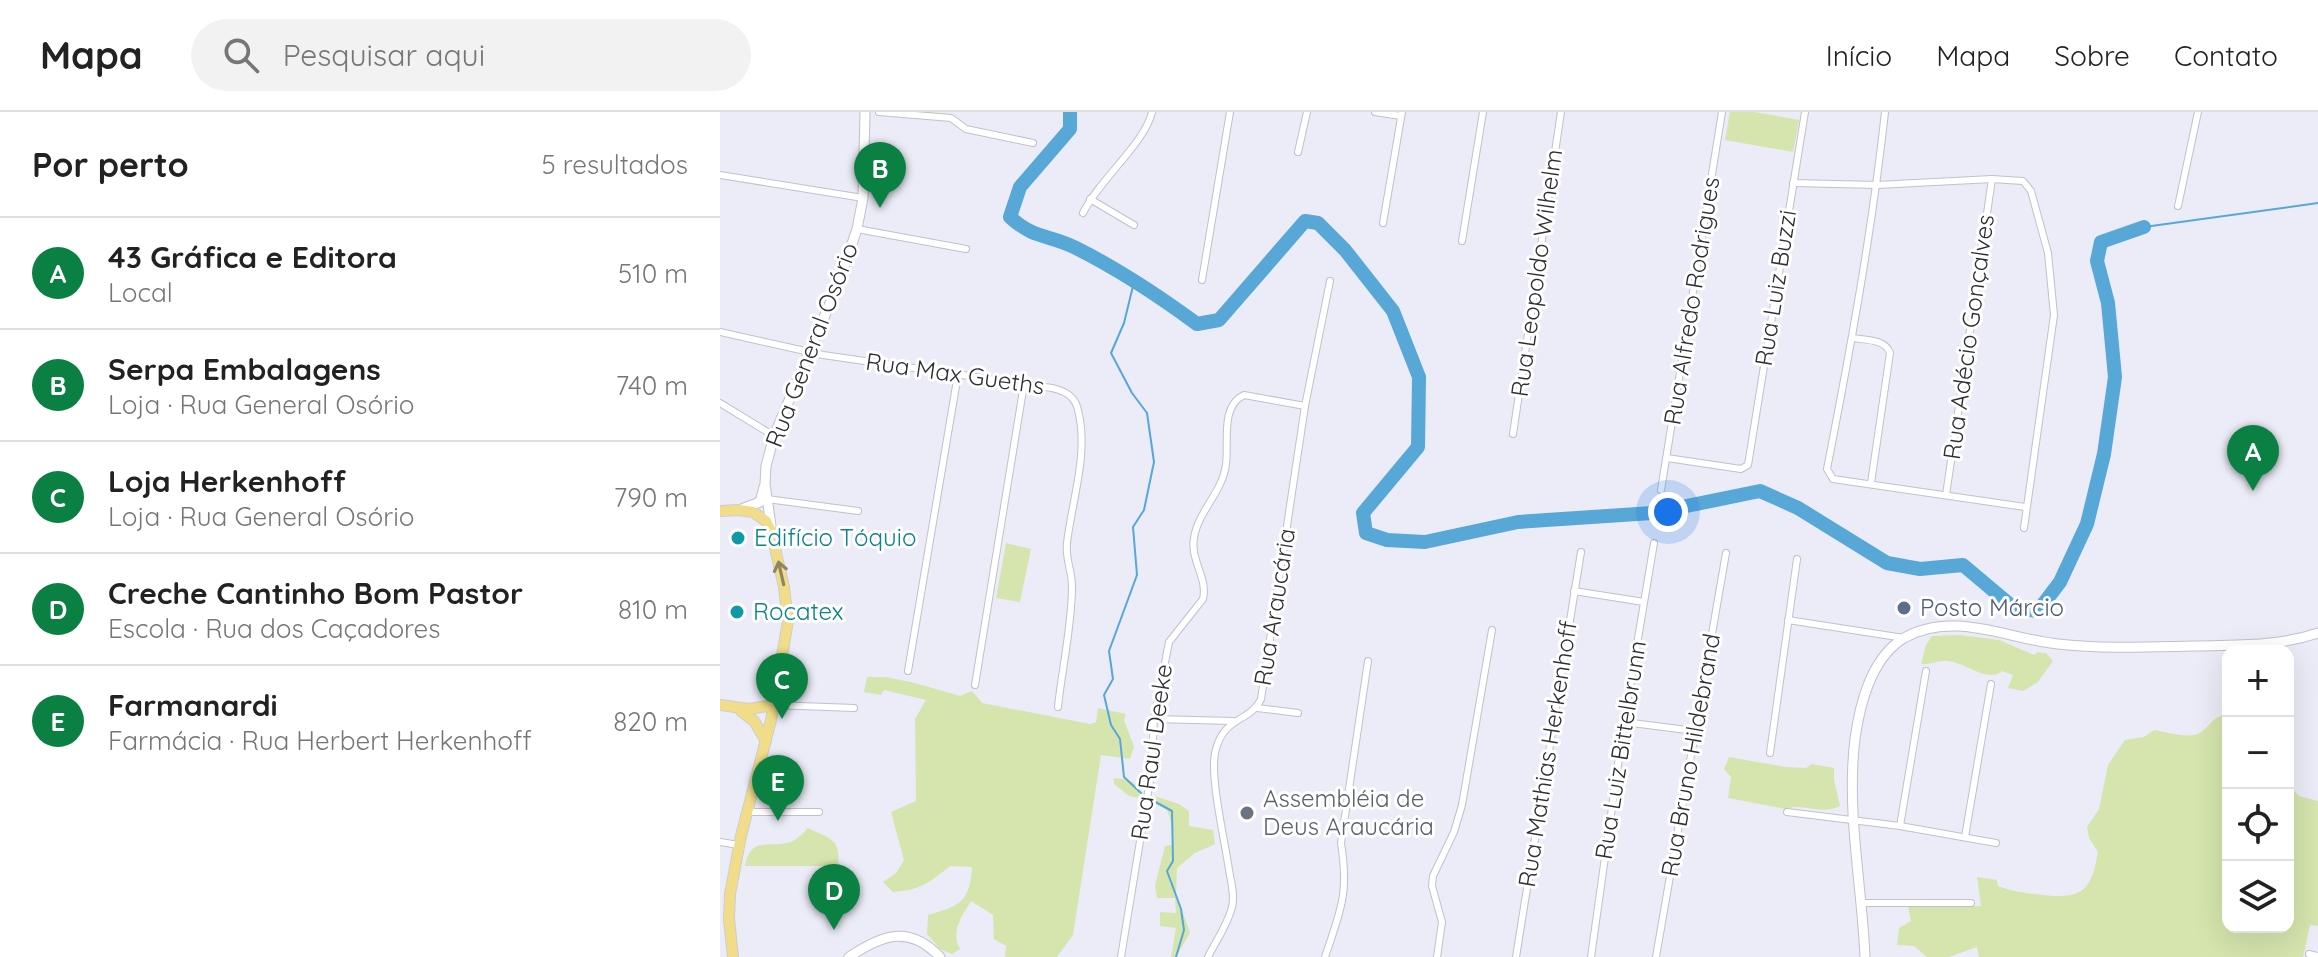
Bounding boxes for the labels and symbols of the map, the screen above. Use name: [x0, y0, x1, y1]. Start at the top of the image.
pin: B: [854, 142, 906, 208]
street label: Rua Leopoldo Wilhelm: [1504, 147, 1568, 399]
street label: Rua Alfredo Rodrigues: [1657, 175, 1725, 427]
street label: Rua Luiz Buzzi: [1748, 208, 1802, 368]
street label: Rua Adécio Gonçalves: [1936, 212, 2000, 461]
street label: Rua General Osório: [758, 238, 864, 451]
street label: Rua Max Gueths: [864, 346, 1046, 400]
pin: A: [2227, 425, 2279, 491]
your location: [1648, 492, 1688, 532]
place label: Edifício Tóquio: [754, 522, 916, 552]
street label: Rua Araucária: [1247, 526, 1301, 688]
marker: Edifício Tóquio: [729, 529, 747, 547]
one-way arrow: [773, 560, 788, 586]
place label: Posto Márcio: [1920, 592, 2064, 622]
place label: Rocatex: [753, 596, 843, 626]
marker: Posto Márcio: [1895, 599, 1913, 617]
marker: Rocatex: [728, 603, 746, 621]
street label: Rua Mathias Herkenhoff: [1511, 618, 1583, 889]
street label: Rua Bruno Hildebrand: [1654, 631, 1726, 879]
street label: Rua Luiz Bittelbrunn: [1588, 638, 1652, 862]
pin: C: [756, 653, 808, 719]
street label: Rua Raul Deeke: [1124, 662, 1178, 842]
pin: E: [752, 755, 804, 821]
place label: Assembléia de Deus Araucária: [1263, 783, 1434, 841]
marker: Assembléia de Deus Araucária: [1238, 804, 1256, 822]
pin: D: [808, 864, 860, 930]

